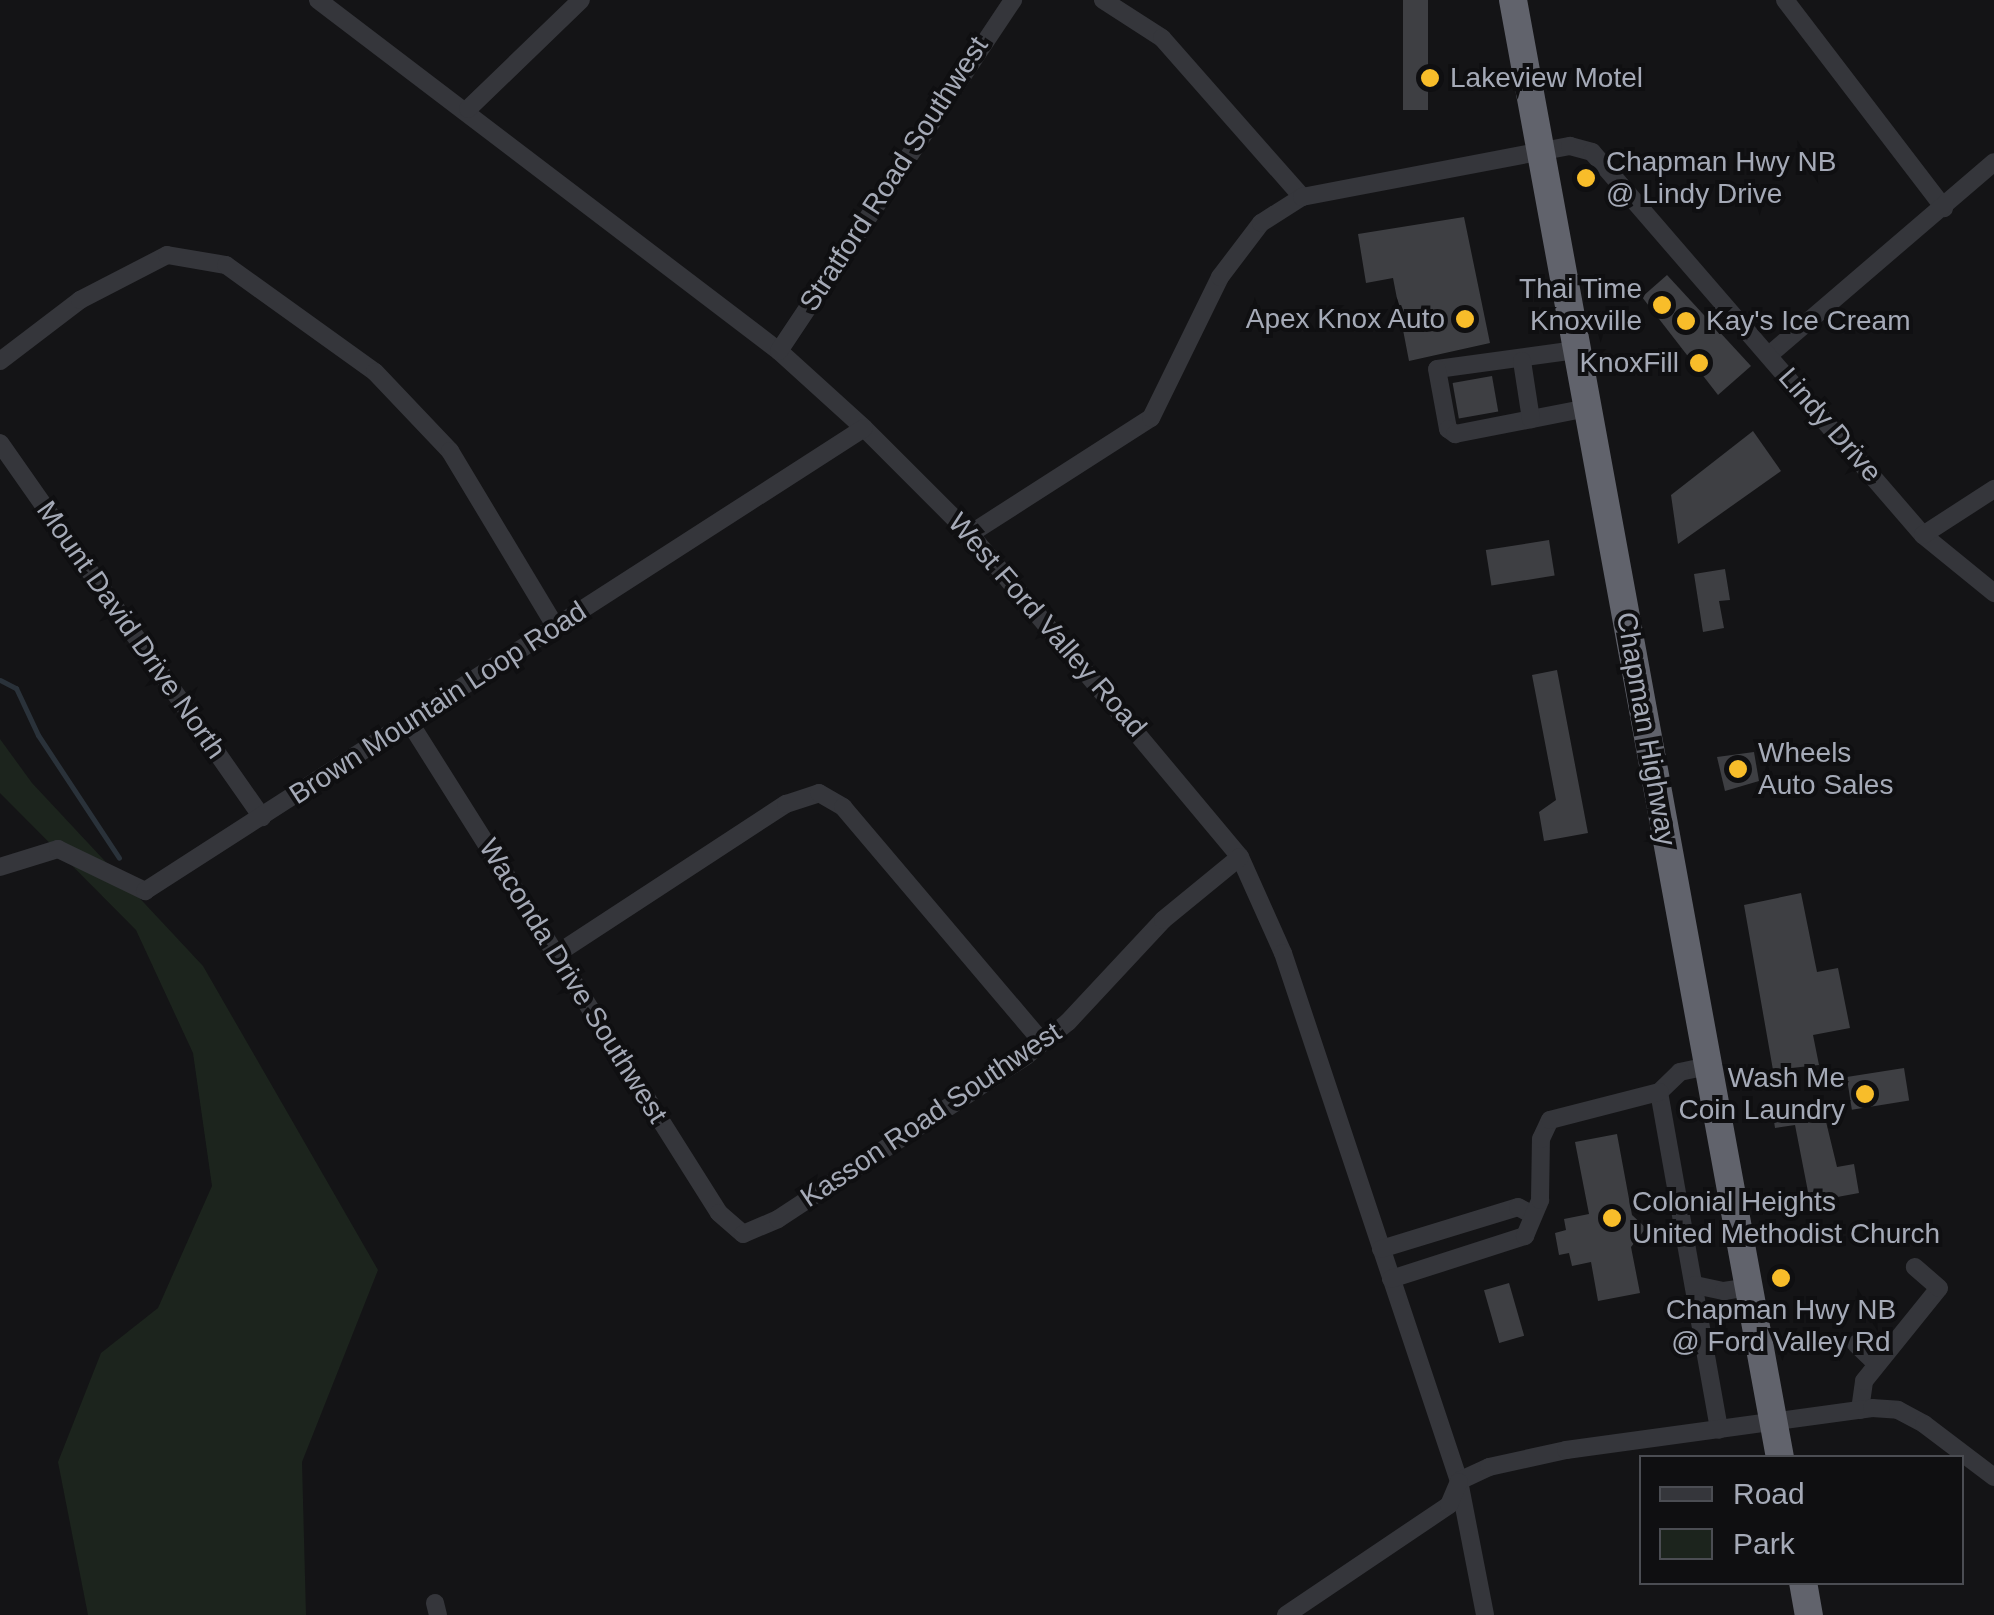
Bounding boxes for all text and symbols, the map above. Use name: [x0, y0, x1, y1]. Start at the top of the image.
street label: Stratford Road Southwest: [793, 30, 995, 318]
place label: Lakeview Motel: [1450, 61, 1643, 95]
marker: Lakeview Motel: [1419, 67, 1441, 89]
place label: Chapman Hwy NB @ Lindy Drive: [1606, 145, 1836, 211]
marker: Chapman Hwy NB @ Lindy Drive: [1575, 167, 1597, 189]
place label: Thai Time Knoxville: [1519, 272, 1642, 338]
marker: Thai Time Knoxville: [1651, 294, 1673, 316]
place label: Apex Knox Auto: [1244, 302, 1445, 336]
place label: Kay's Ice Cream: [1706, 304, 1911, 338]
marker: Apex Knox Auto: [1454, 308, 1476, 330]
marker: Kay's Ice Cream: [1675, 310, 1697, 332]
place label: KnoxFill: [1579, 346, 1679, 380]
marker: KnoxFill: [1688, 352, 1710, 374]
street label: Lindy Drive: [1771, 361, 1889, 489]
street label: Mount David Drive North: [29, 495, 233, 765]
street label: West Ford Valley Road: [941, 506, 1153, 744]
street label: Brown Mountain Loop Road: [283, 594, 593, 812]
street label: Chapman Highway: [1609, 610, 1683, 848]
place label: Wheels Auto Sales: [1758, 736, 1893, 802]
marker: Wheels Auto Sales: [1727, 758, 1749, 780]
street label: Waconda Drive Southwest: [472, 833, 674, 1129]
street label: Kasson Road Southwest: [795, 1015, 1067, 1215]
place label: Wash Me Coin Laundry: [1678, 1061, 1845, 1127]
marker: Wash Me Coin Laundry: [1854, 1083, 1876, 1105]
place label: Colonial Heights United Methodist Church: [1632, 1185, 1940, 1251]
marker: Colonial Heights United Methodist Church: [1601, 1207, 1623, 1229]
marker: Chapman Hwy NB @ Ford Valley Rd: [1770, 1267, 1792, 1289]
place label: Chapman Hwy NB @ Ford Valley Rd: [1666, 1293, 1896, 1359]
legend: [1639, 1455, 1964, 1585]
text: Road: [1733, 1477, 1805, 1510]
text: Park: [1733, 1527, 1795, 1560]

